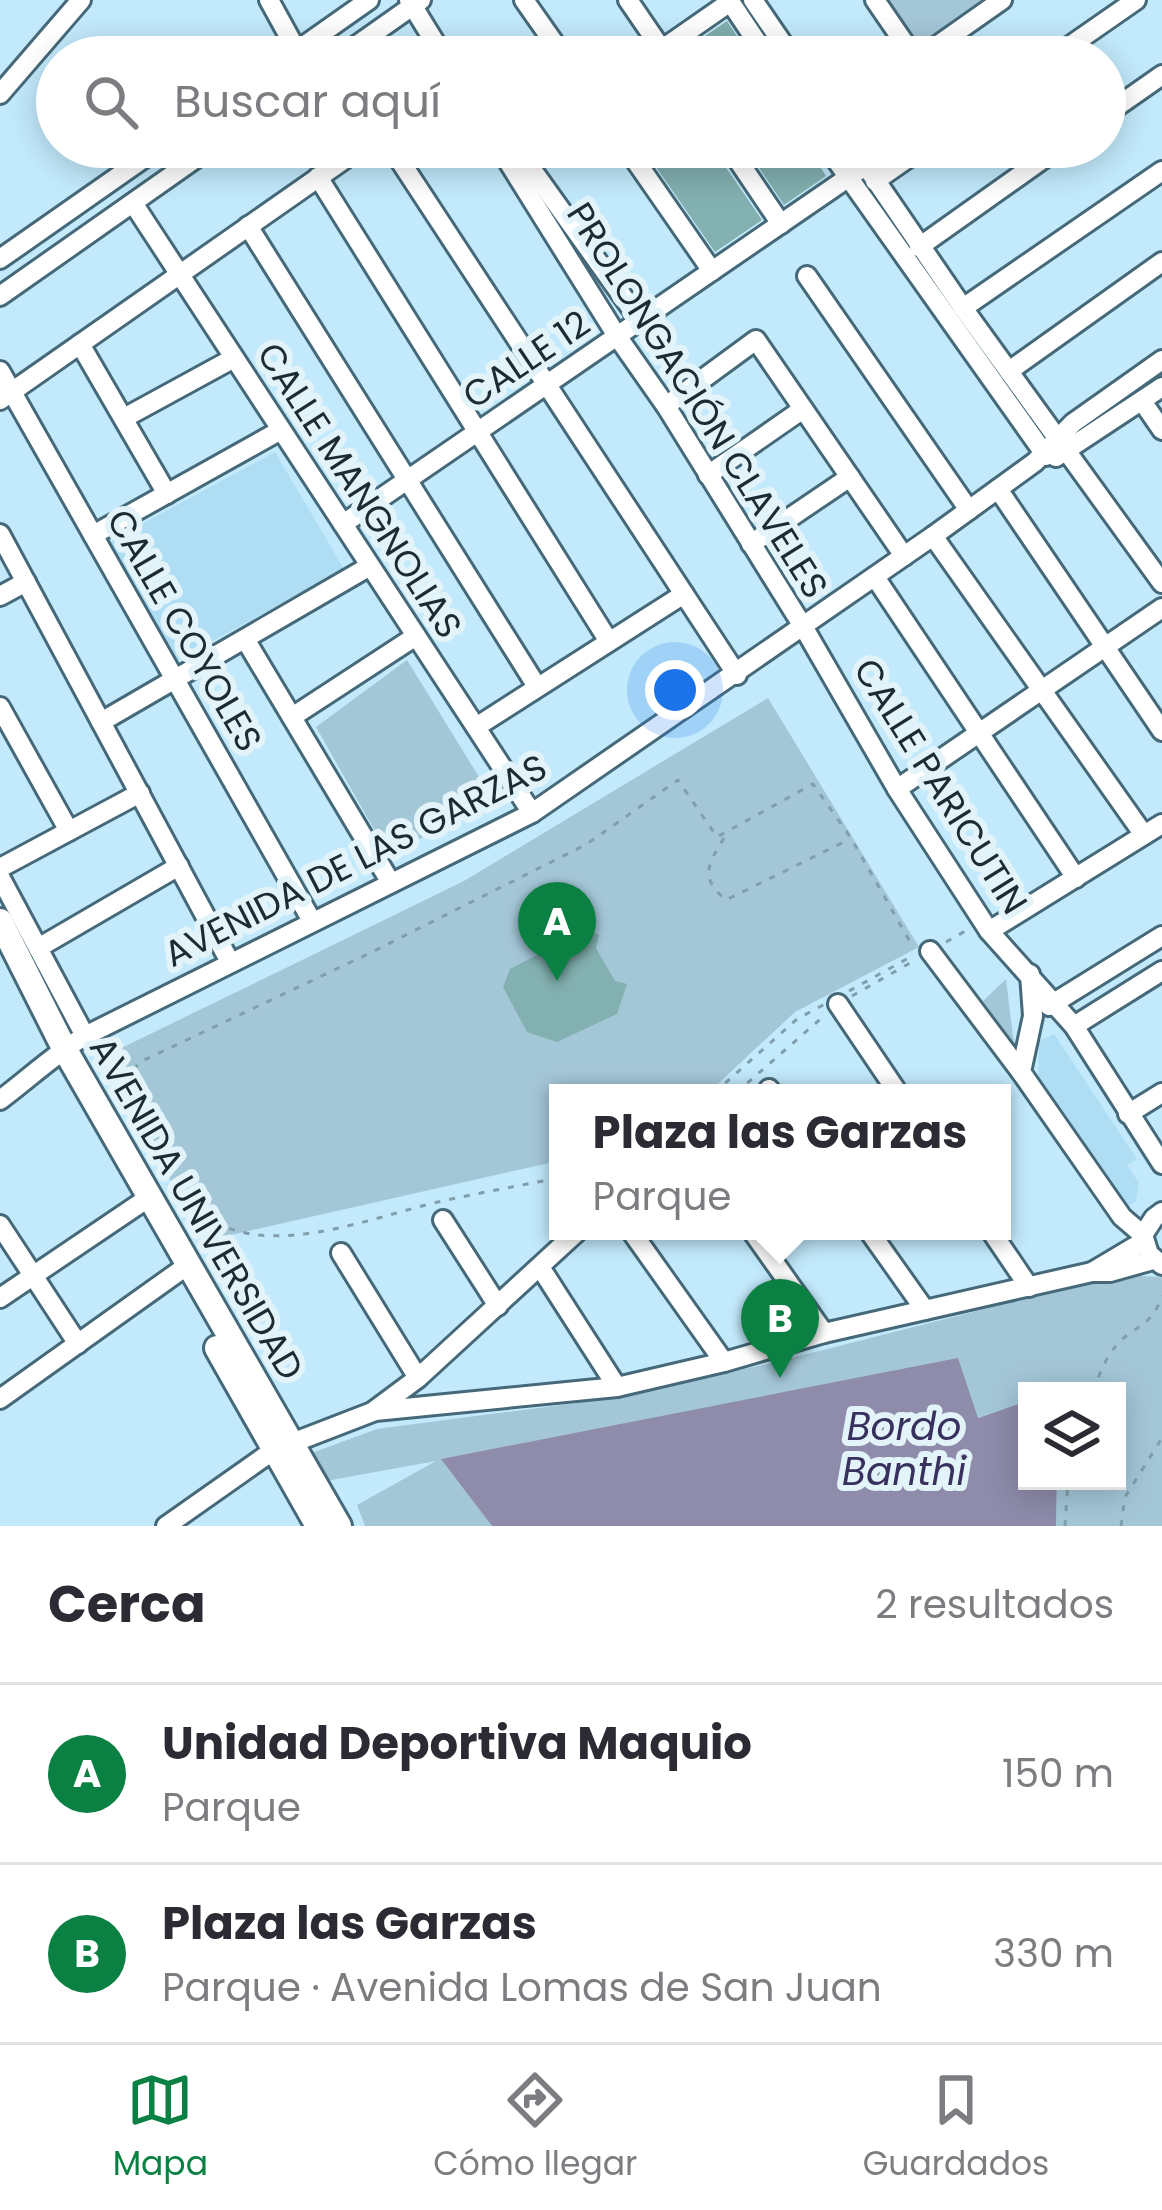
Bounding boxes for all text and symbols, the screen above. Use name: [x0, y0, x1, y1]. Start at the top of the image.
search box: [36, 36, 1126, 168]
icon: search: [78, 69, 144, 135]
text: Buscar aquí: [174, 70, 441, 133]
street label: PROLONGACIÓN CLAVELES: [555, 193, 841, 608]
street label: CALLE 12: [453, 298, 600, 421]
street label: CALLE MANGNOLIAS: [245, 332, 474, 648]
street label: CALLE COYOLES: [95, 500, 275, 761]
street label: CALLE PARICUTIN: [841, 649, 1040, 924]
your location: [645, 660, 705, 720]
street label: AVENIDA DE LAS GARZAS: [155, 742, 556, 979]
pin: A: [518, 882, 596, 981]
street label: AVENIDA UNIVERSIDAD: [77, 1027, 316, 1389]
popup: [549, 1084, 1011, 1240]
text: Plaza las Garzas: [593, 1101, 967, 1164]
text: Parque: [593, 1169, 732, 1224]
pin: B: [741, 1279, 819, 1378]
map controls: [1018, 1382, 1126, 1490]
button: layers: [1018, 1382, 1126, 1490]
water label: Bordo Banthi: [842, 1399, 967, 1499]
text: Cerca: [48, 1568, 206, 1640]
text: 2 resultados: [875, 1577, 1114, 1632]
text: Unidad Deportiva Maquio: [162, 1712, 752, 1775]
text: A: [73, 1746, 101, 1801]
text: 150 m: [1002, 1746, 1114, 1801]
text: Parque: [162, 1780, 301, 1835]
text: Plaza las Garzas: [162, 1892, 537, 1955]
text: B: [74, 1926, 100, 1981]
text: 330 m: [993, 1926, 1114, 1981]
text: Parque · Avenida Lomas de San Juan: [162, 1960, 882, 2015]
tab: Mapa: [113, 2067, 208, 2189]
tab: Cómo llegar: [433, 2067, 637, 2189]
tab: Guardados: [863, 2067, 1049, 2189]

